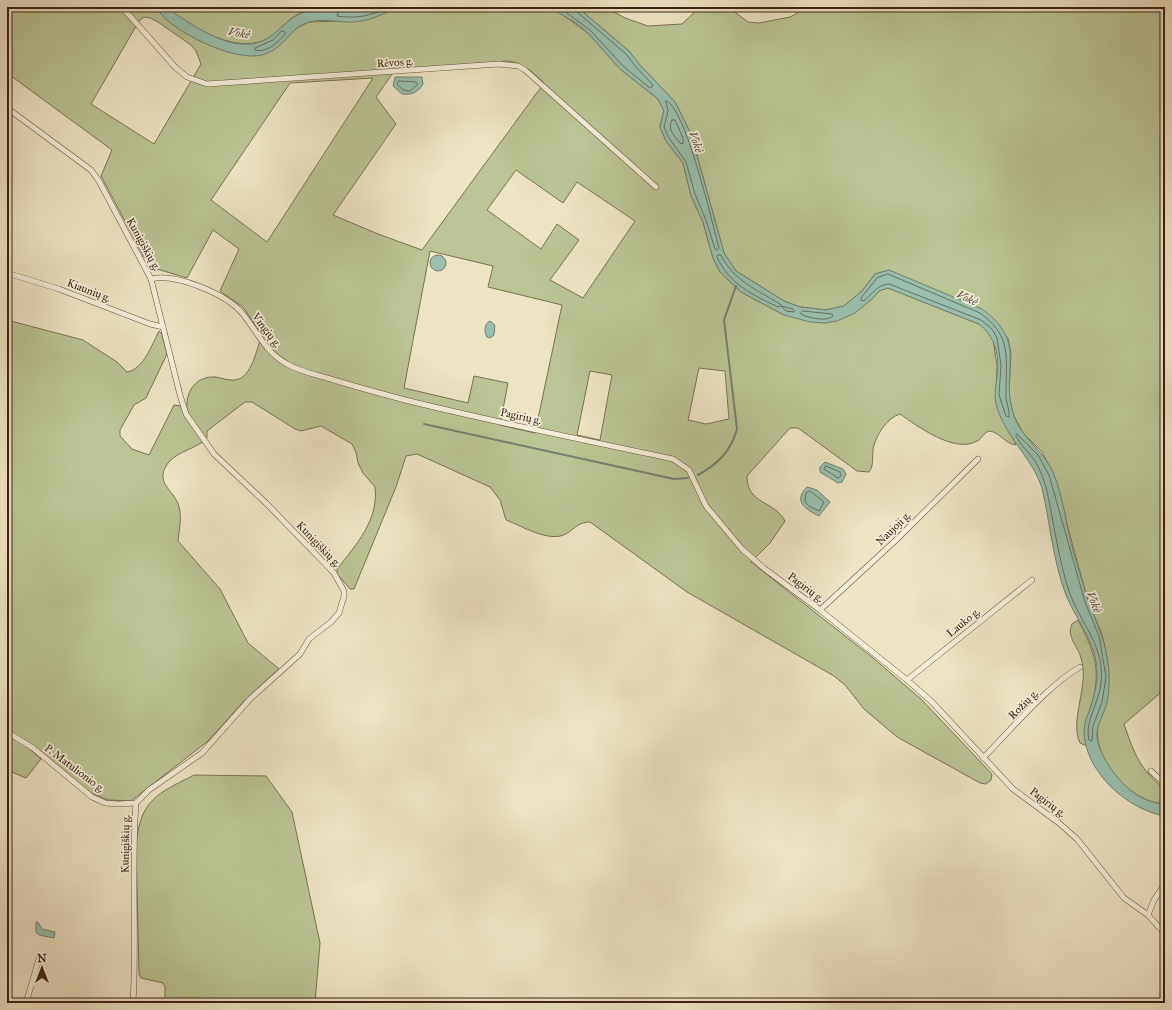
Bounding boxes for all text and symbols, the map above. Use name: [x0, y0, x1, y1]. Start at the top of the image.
water label: Vokė: [227, 24, 251, 42]
street label: Rėvos g.: [376, 55, 414, 70]
water label: Vokė: [686, 129, 707, 155]
street label: Kunigiškių g.: [124, 216, 163, 273]
street label: Kiaunių g.: [65, 276, 113, 305]
water label: Vokė: [954, 287, 980, 309]
street label: Vingių g.: [249, 309, 284, 350]
street label: Pagirių g.: [499, 406, 543, 427]
street label: Naujoji g.: [873, 509, 913, 548]
street label: Kunigiškių g.: [294, 519, 344, 570]
street label: Pagirių g.: [785, 570, 826, 605]
water label: Vokė: [1083, 589, 1105, 615]
street label: Lauko g.: [944, 605, 983, 640]
street label: Rožių g.: [1006, 687, 1041, 722]
street label: P. Matulionio g.: [42, 742, 107, 795]
street label: Pagirių g.: [1027, 785, 1068, 820]
street label: Kunigiškių g.: [118, 815, 133, 873]
north arrow: [22, 948, 62, 988]
text: N: [37, 952, 47, 965]

